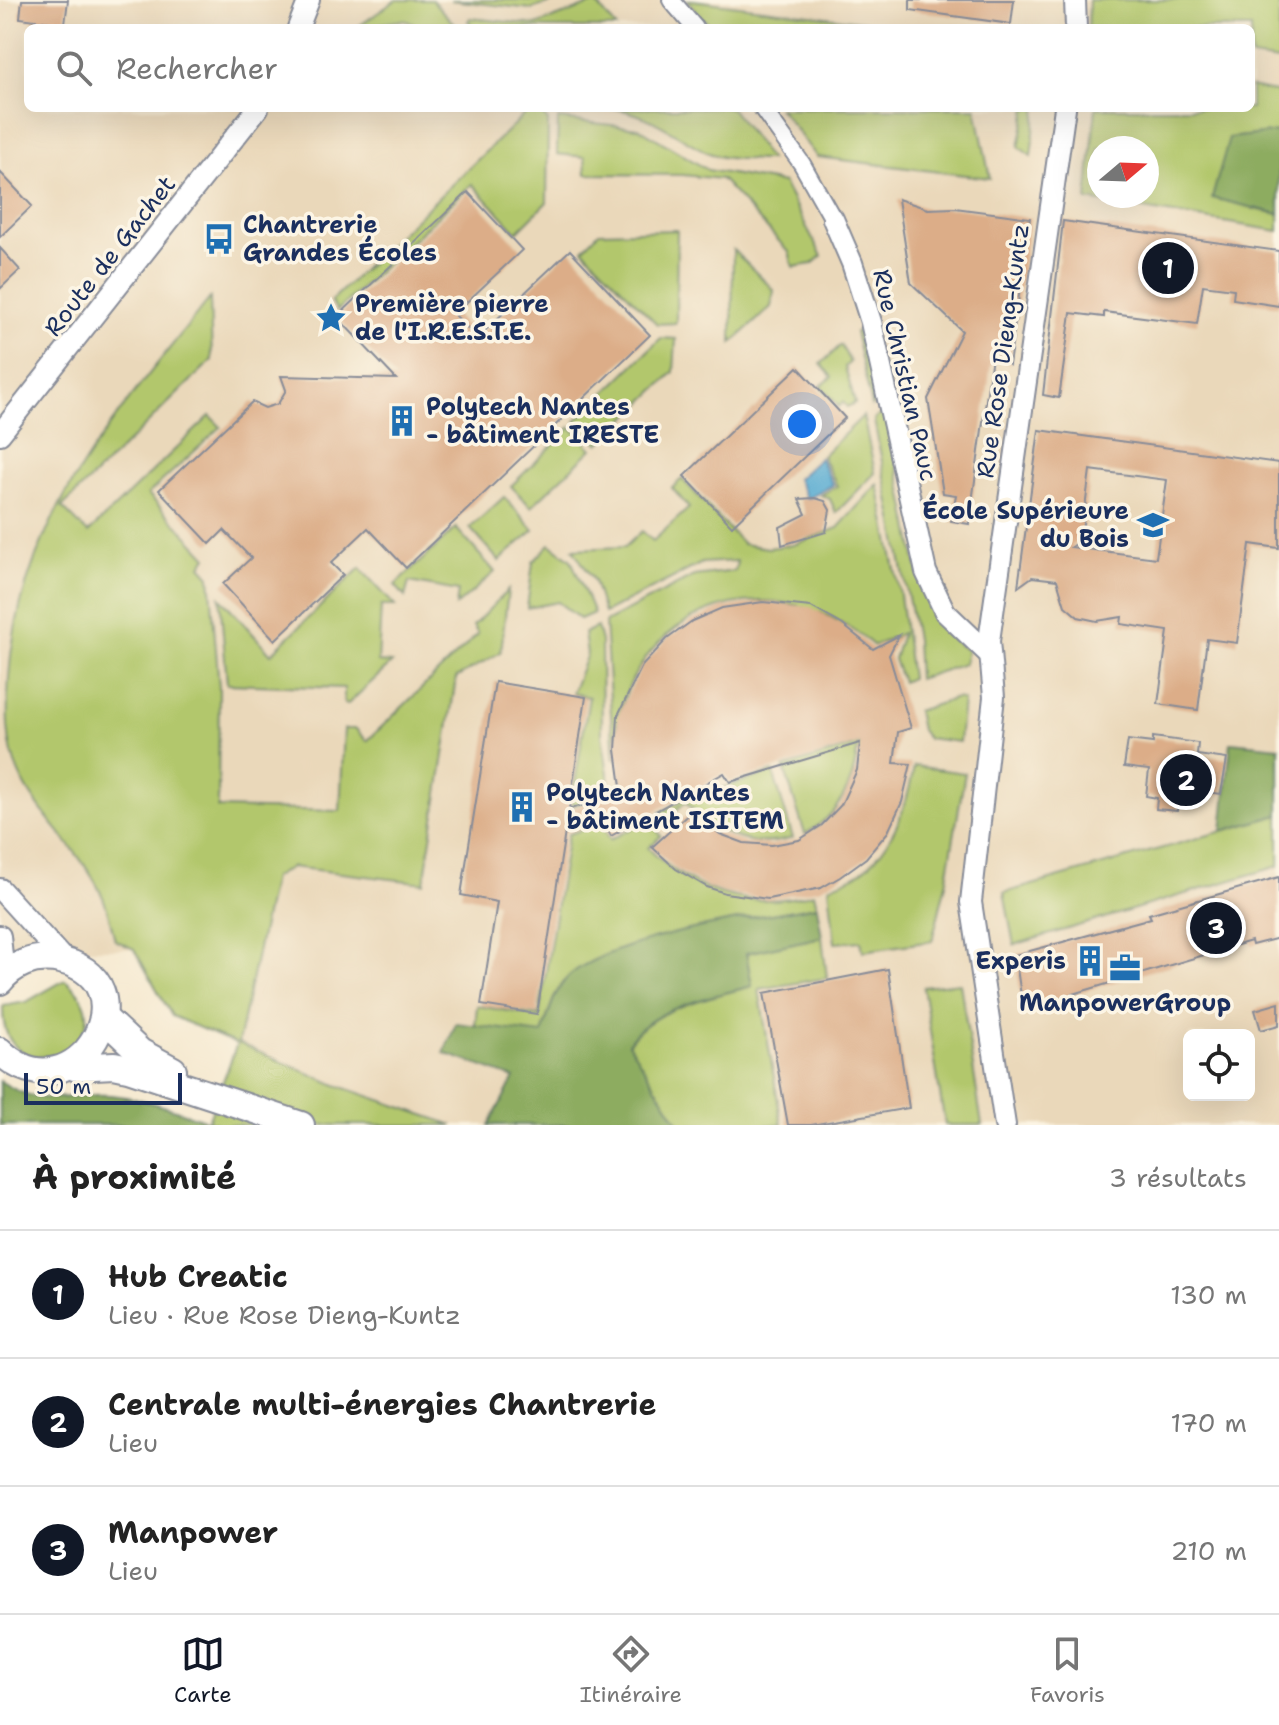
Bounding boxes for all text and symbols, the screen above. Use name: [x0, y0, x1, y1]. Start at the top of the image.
search box: [24, 24, 1255, 112]
icon: search: [52, 46, 96, 90]
text: Rechercher: [116, 48, 278, 89]
north arrow: [1087, 136, 1159, 208]
street label: Route de Gachet: [37, 169, 183, 343]
place label: Chantrerie Grandes Écoles: [243, 209, 437, 269]
bus stop icon: Chantrerie Grandes Écoles: [202, 222, 236, 256]
street label: Rue Rose Dieng-Kuntz: [969, 222, 1037, 480]
pin: 1: [1142, 238, 1194, 298]
street label: Rue Christian Pauc: [865, 266, 945, 484]
place label: Première pierre de l'I.R.E.S.T.E.: [355, 288, 549, 348]
place icon: Première pierre de l'I.R.E.S.T.E.: [314, 301, 348, 335]
place label: Polytech Nantes - bâtiment IRESTE: [426, 391, 659, 451]
building icon: Polytech Nantes - bâtiment IRESTE: [385, 404, 419, 438]
your location: [782, 404, 822, 444]
place label: École Supérieure du Bois: [922, 493, 1129, 555]
school or university icon: École Supérieure du Bois: [1136, 508, 1170, 542]
pin: 2: [1160, 750, 1212, 810]
place label: Polytech Nantes - bâtiment ISITEM: [546, 777, 784, 837]
building icon: Polytech Nantes - bâtiment ISITEM: [505, 790, 539, 824]
pin: 3: [1190, 898, 1242, 958]
building icon: Experis: [1073, 944, 1107, 978]
place label: Experis: [975, 945, 1066, 977]
office icon: ManpowerGroup: [1108, 951, 1142, 985]
place label: ManpowerGroup: [1019, 987, 1231, 1019]
map controls: [1183, 1029, 1255, 1101]
button: locate: [1183, 1029, 1255, 1101]
scale bar: [24, 1069, 182, 1105]
text: 50 m: [36, 1072, 91, 1101]
text: À proximité: [32, 1154, 236, 1200]
text: 3 résultats: [1109, 1160, 1247, 1195]
text: Hub Creatic: [108, 1256, 288, 1297]
text: 1: [52, 1277, 64, 1312]
text: 130 m: [1170, 1277, 1247, 1312]
text: Lieu · Rue Rose Dieng-Kuntz: [108, 1297, 461, 1332]
text: Centrale multi-énergies Chantrerie: [108, 1384, 656, 1425]
text: 2: [49, 1405, 67, 1440]
text: 170 m: [1170, 1405, 1247, 1440]
text: Lieu: [108, 1425, 158, 1460]
text: Manpower: [108, 1512, 278, 1553]
text: 3: [49, 1533, 67, 1568]
text: 210 m: [1170, 1533, 1247, 1568]
text: Lieu: [108, 1553, 158, 1588]
tab: Carte: [174, 1632, 232, 1709]
tab: Itinéraire: [580, 1632, 682, 1709]
tab: Favoris: [1030, 1632, 1105, 1709]

